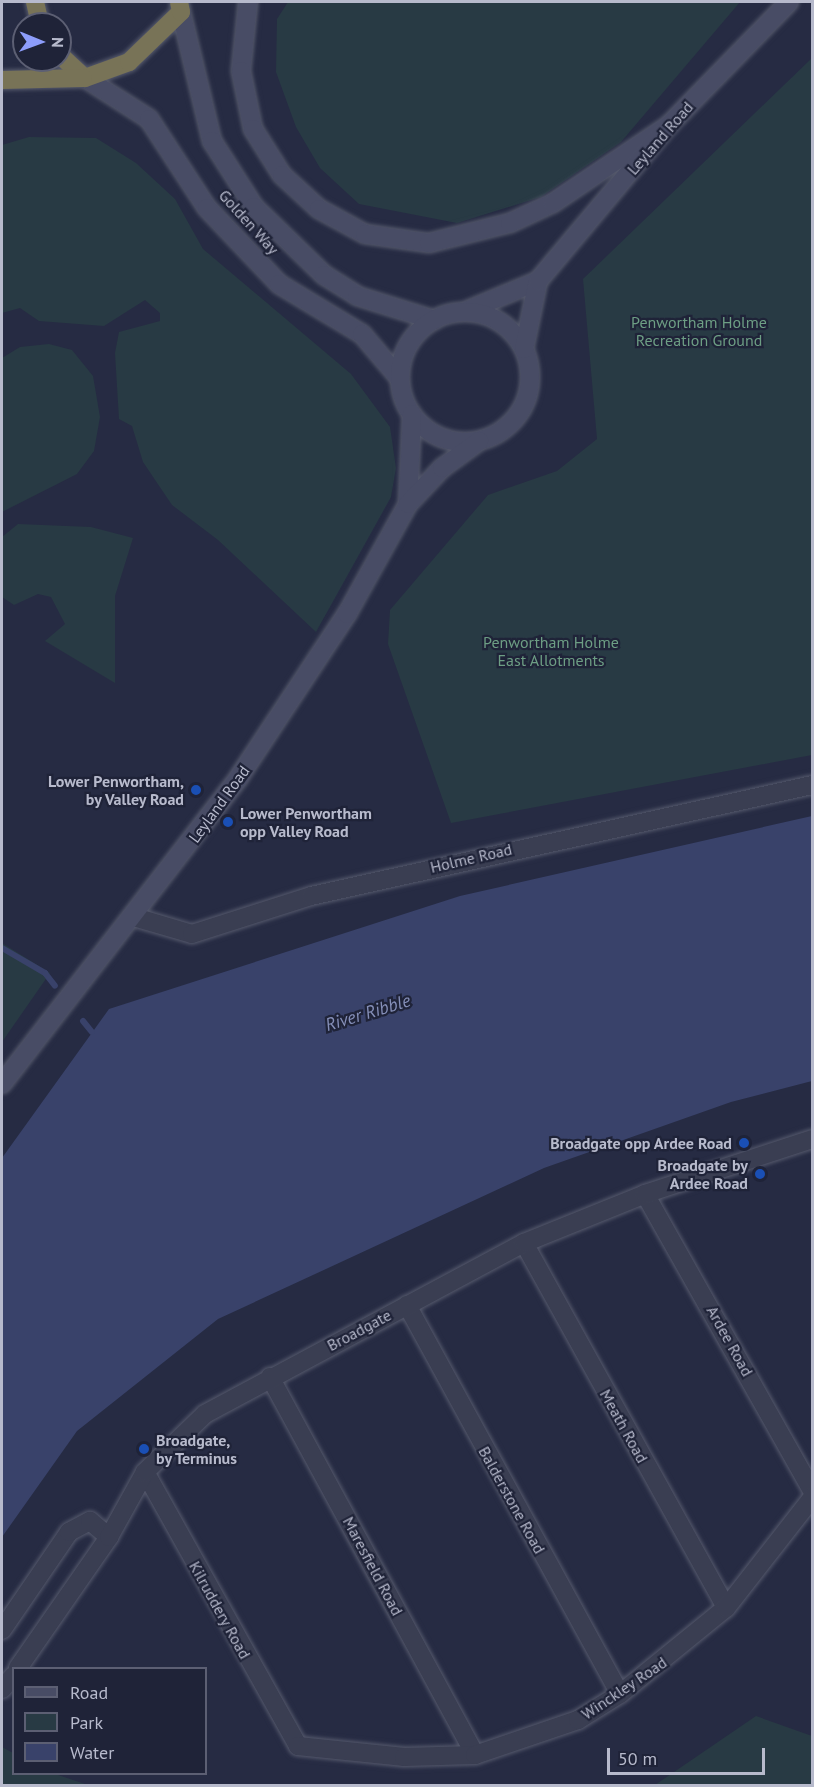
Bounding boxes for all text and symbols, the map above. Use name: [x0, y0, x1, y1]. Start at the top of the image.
north arrow: [12, 12, 72, 72]
text: N: [48, 37, 68, 48]
street label: Leyland Road: [623, 97, 697, 179]
street label: Golden Way: [215, 186, 283, 258]
park label: Penwortham Holme Recreation Ground: [631, 312, 767, 350]
park label: Penwortham Holme East Allotments: [483, 632, 619, 670]
street label: Leyland Road: [185, 762, 253, 846]
place label: Lower Penwortham, by Valley Road: [48, 771, 184, 809]
marker: Lower Penwortham, by Valley Road: [189, 783, 203, 797]
place label: Lower Penwortham opp Valley Road: [240, 803, 372, 841]
marker: Lower Penwortham opp Valley Road: [221, 815, 235, 829]
street label: Holme Road: [428, 839, 514, 877]
water label: River Ribble: [323, 990, 413, 1036]
place label: Broadgate opp Ardee Road: [550, 1133, 732, 1153]
marker: Broadgate opp Ardee Road: [737, 1136, 751, 1150]
place label: Broadgate by Ardee Road: [658, 1155, 748, 1193]
marker: Broadgate by Ardee Road: [753, 1167, 767, 1181]
street label: Ardee Road: [703, 1302, 757, 1380]
street label: Broadgate: [324, 1305, 394, 1355]
street label: Meath Road: [596, 1386, 652, 1466]
place label: Broadgate, by Terminus: [156, 1430, 238, 1468]
marker: Broadgate, by Terminus: [137, 1442, 151, 1456]
street label: Balderstone Road: [475, 1443, 549, 1557]
street label: Maresfield Road: [339, 1513, 407, 1619]
street label: Kilruddery Road: [185, 1558, 255, 1662]
street label: Winckley Road: [578, 1652, 670, 1724]
legend: [12, 1667, 207, 1775]
text: Road: [70, 1681, 108, 1704]
text: Park: [70, 1711, 103, 1734]
scale bar: [610, 1736, 768, 1774]
text: Water: [70, 1741, 114, 1764]
text: 50 m: [618, 1747, 657, 1770]

